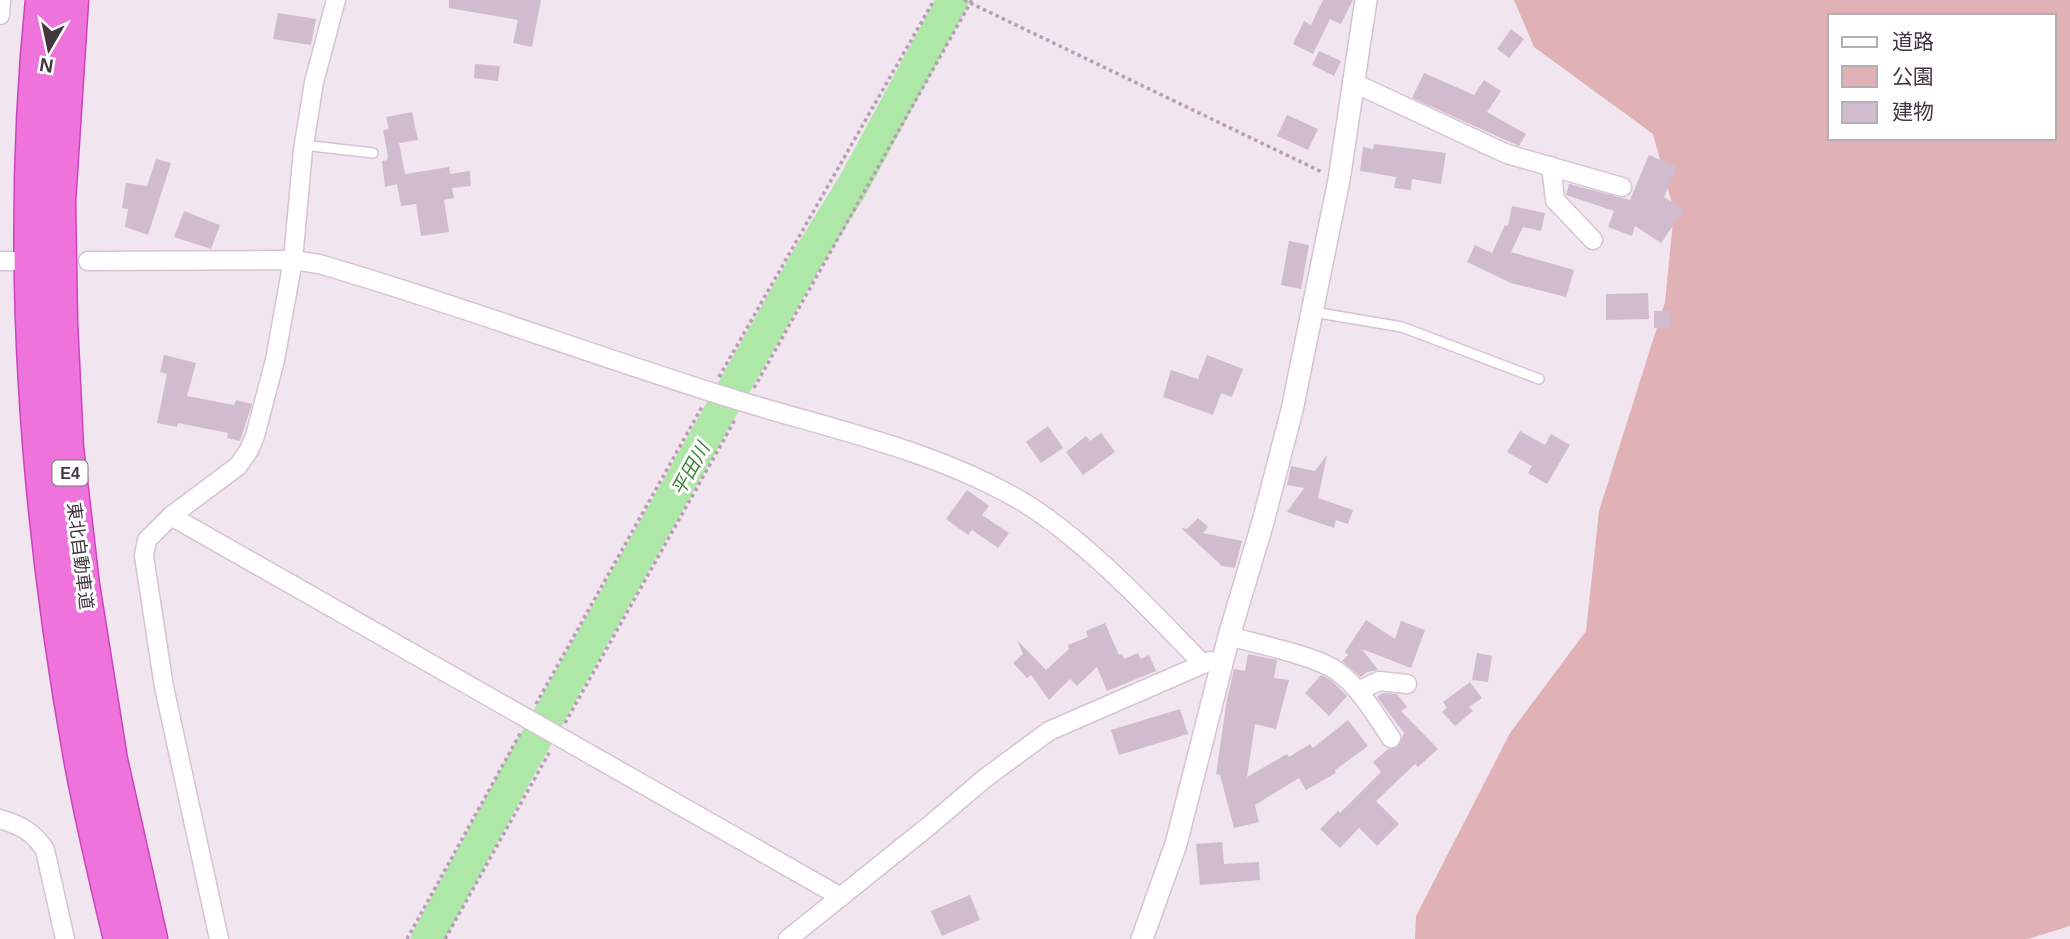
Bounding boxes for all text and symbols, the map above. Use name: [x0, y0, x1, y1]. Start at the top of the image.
north arrow: [14, 14, 84, 84]
legend: [1828, 14, 2056, 140]
text: 道路: [1892, 30, 1934, 53]
text: N: [38, 54, 55, 77]
text: 公園: [1892, 65, 1934, 88]
text: 建物: [1892, 100, 1934, 123]
water label: 平田川: [667, 437, 714, 499]
road number: E4: [52, 460, 88, 486]
street label: 東北自動車道: [63, 501, 97, 611]

